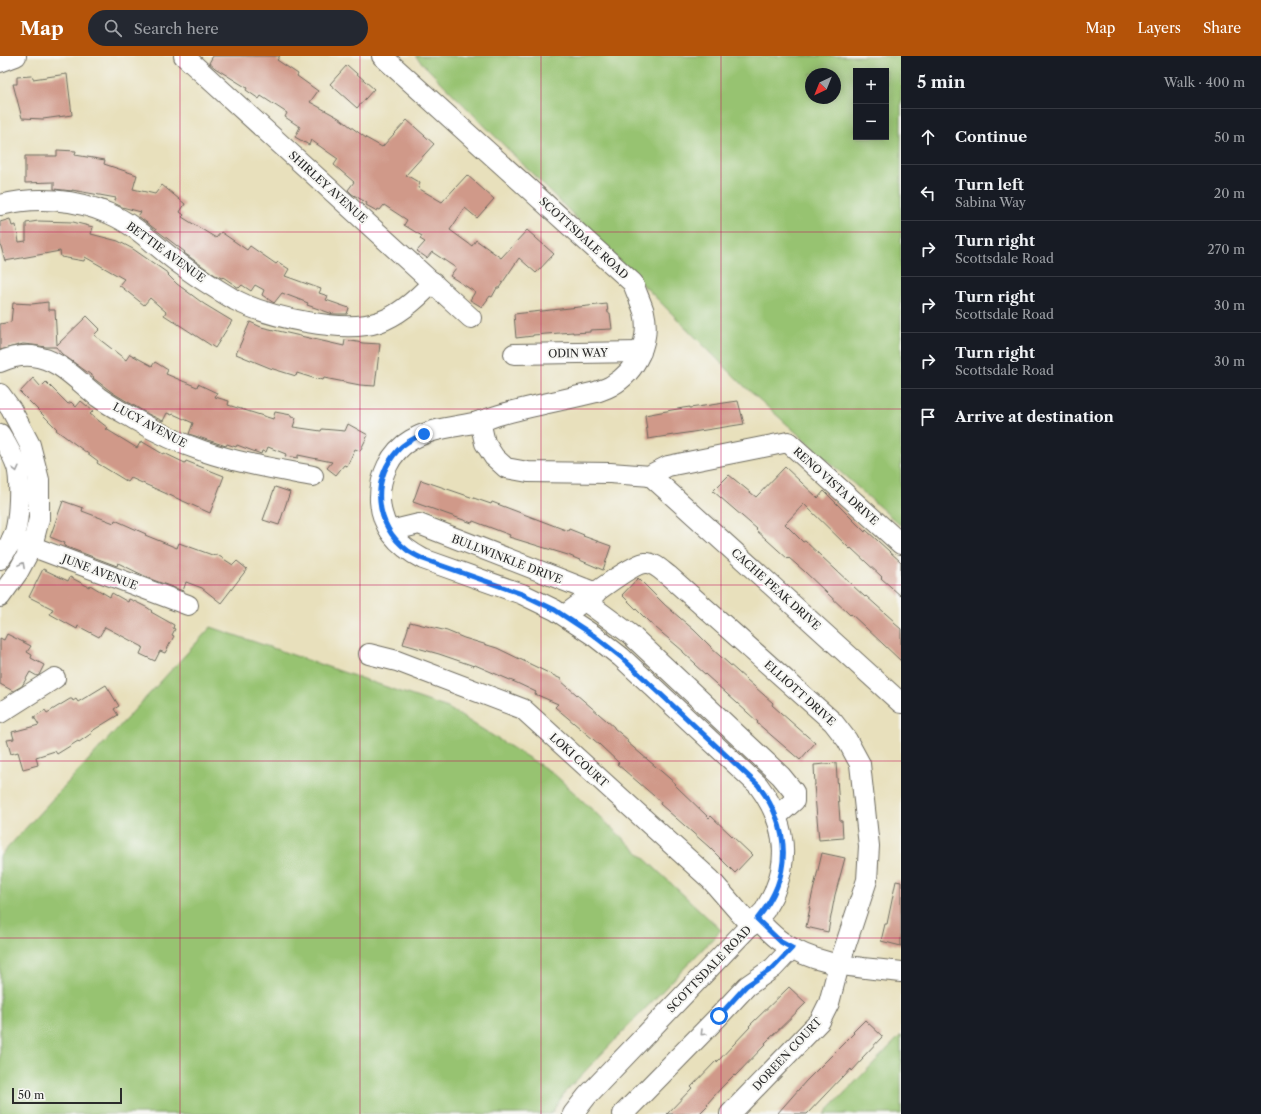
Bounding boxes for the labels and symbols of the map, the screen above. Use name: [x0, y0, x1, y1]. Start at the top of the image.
north arrow: [805, 68, 841, 104]
street label: SHIRLEY AVENUE: [286, 148, 370, 226]
street label: SCOTTSDALE ROAD: [536, 194, 632, 282]
street label: BETTIE AVENUE: [124, 219, 208, 285]
street label: ODIN WAY: [548, 345, 608, 361]
street label: LUCY AVENUE: [111, 400, 190, 451]
route end: [415, 425, 433, 443]
street label: RENO VISTA DRIVE: [791, 444, 882, 528]
one-way arrow: [12, 466, 20, 473]
street label: BULLWINKLE DRIVE: [450, 531, 565, 587]
street label: CACHE PEAK DRIVE: [728, 545, 824, 633]
street label: JUNE AVENUE: [58, 550, 140, 593]
one-way arrow: [18, 562, 25, 569]
street label: ELLIOTT DRIVE: [762, 657, 839, 729]
street label: LOKI COURT: [547, 730, 612, 790]
street label: SCOTTSDALE ROAD: [664, 923, 754, 1015]
route start: [710, 1007, 728, 1025]
street label: DOREEN COURT: [749, 1014, 825, 1094]
one-way arrow: [700, 1028, 708, 1036]
scale bar: [12, 1086, 122, 1105]

